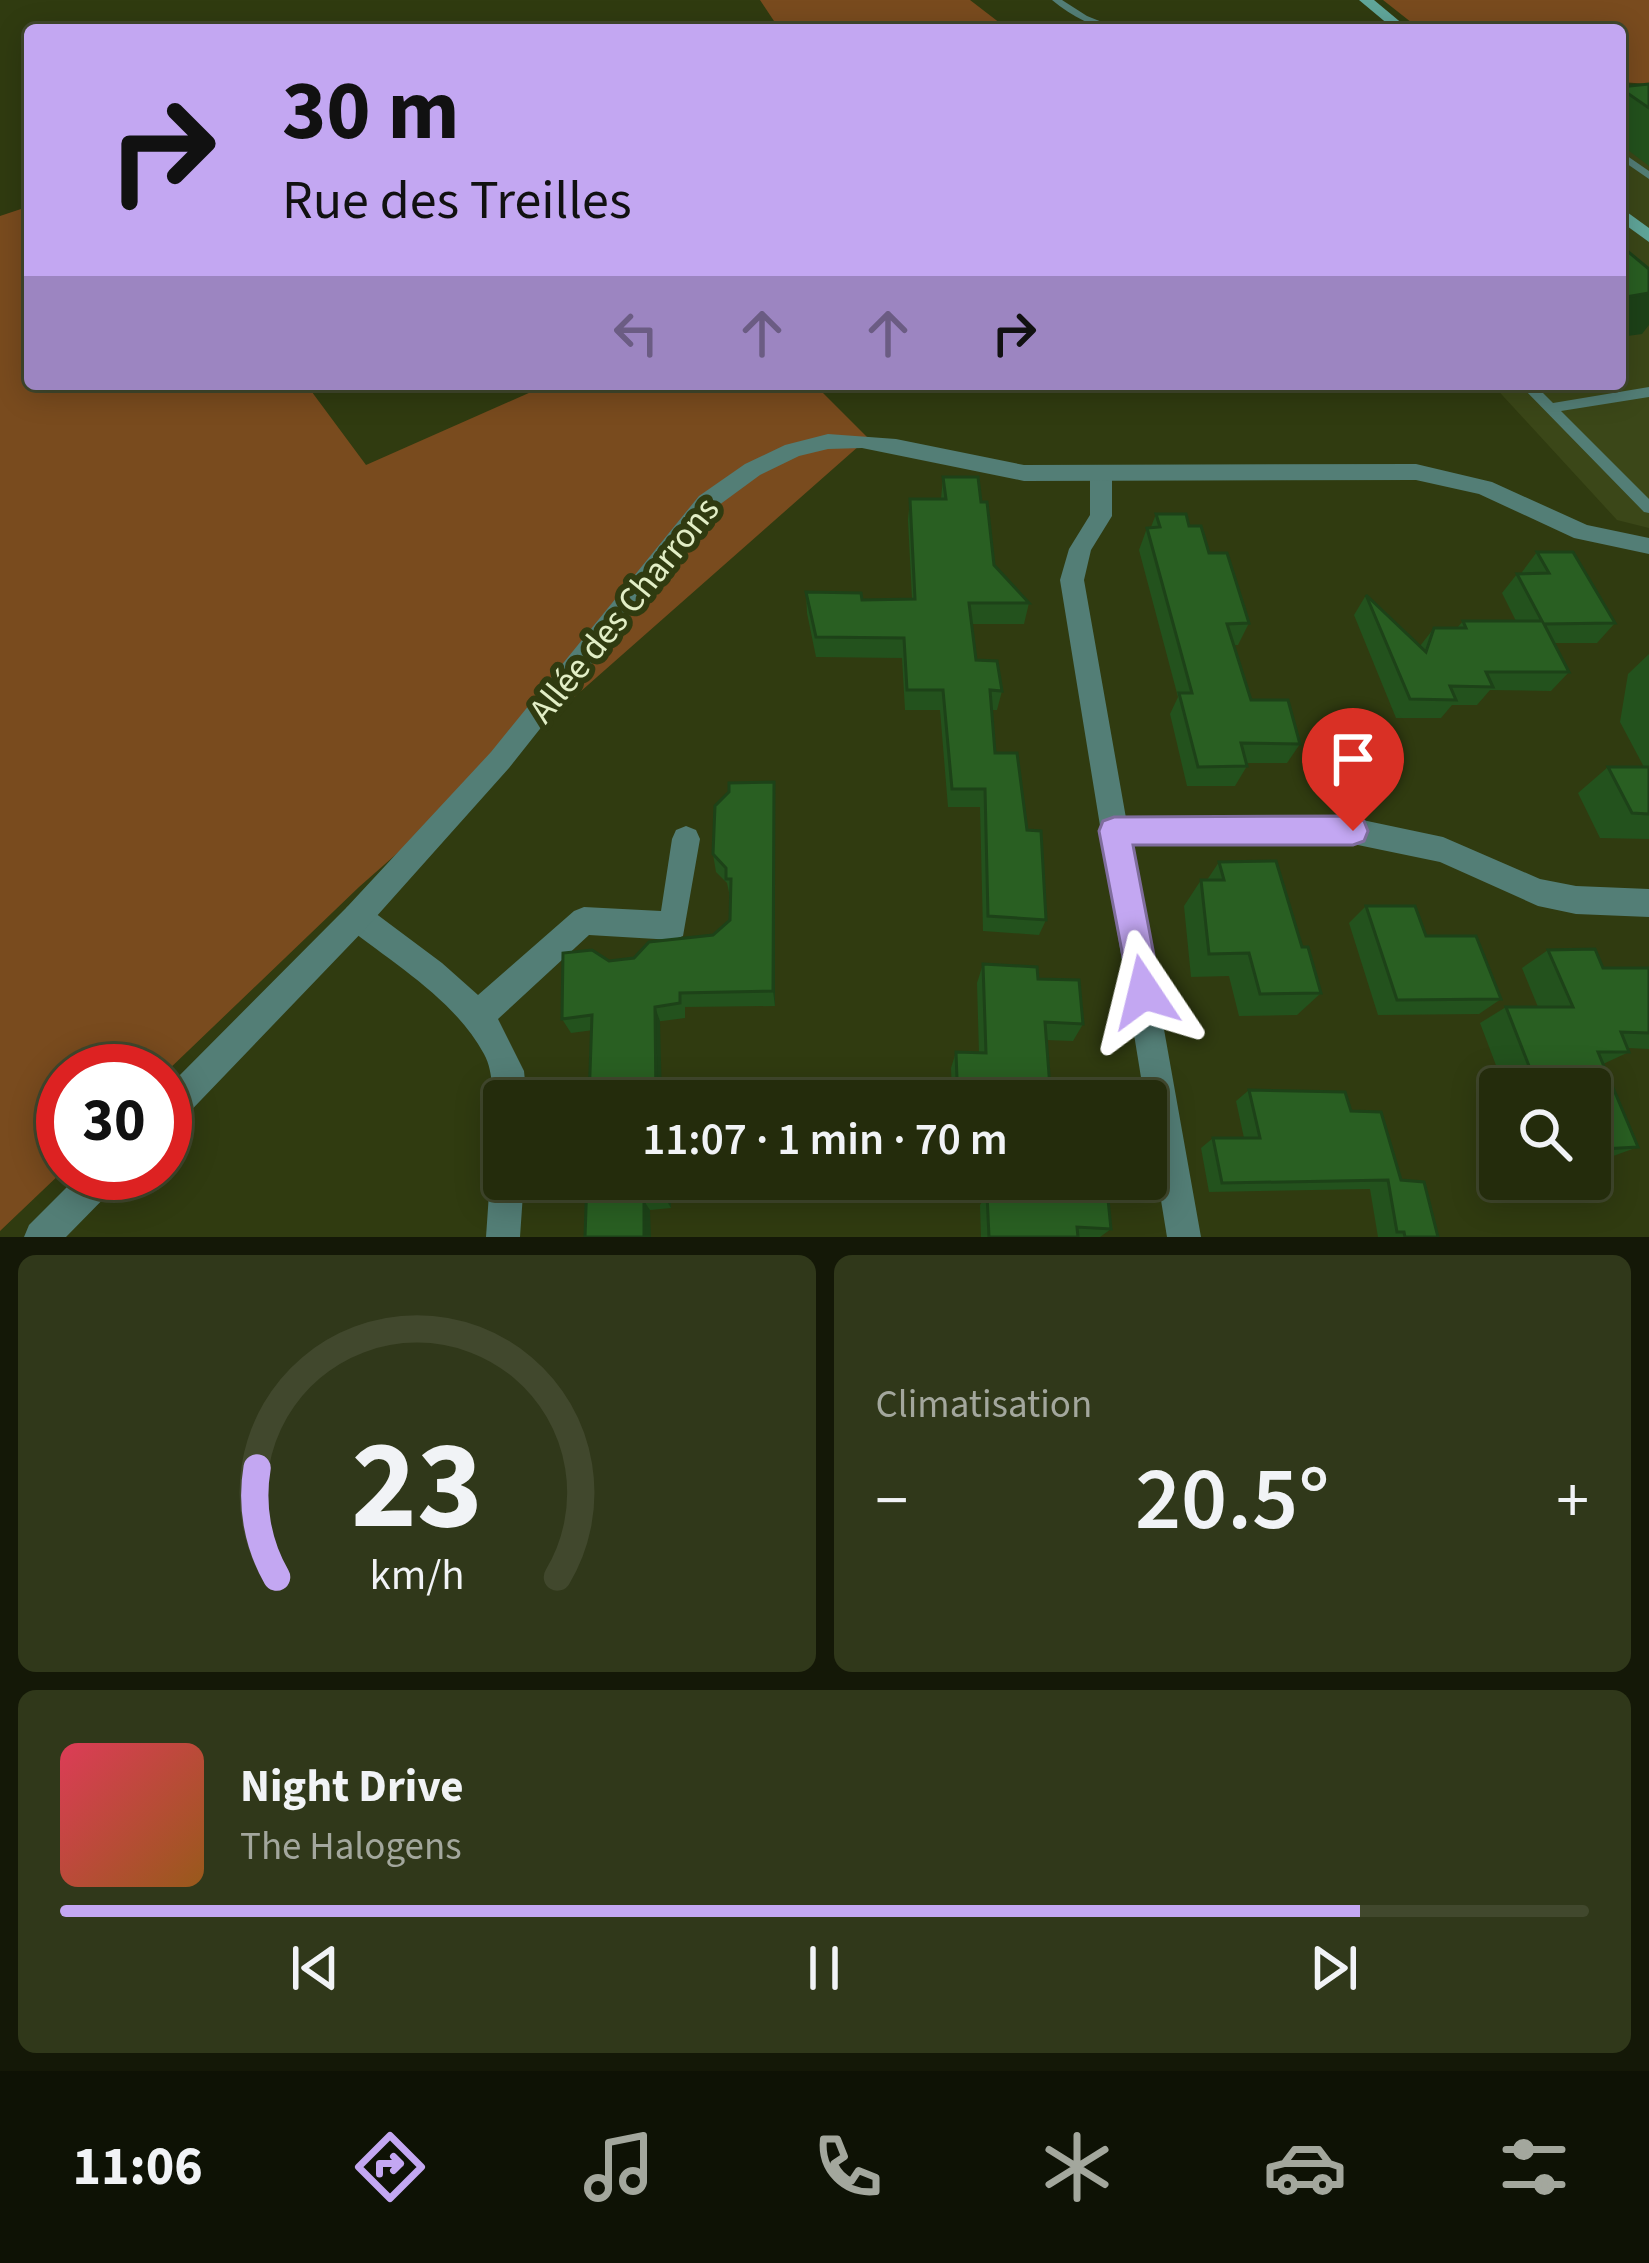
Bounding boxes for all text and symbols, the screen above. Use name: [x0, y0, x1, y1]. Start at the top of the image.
text: 30 m: [282, 52, 460, 172]
icon: right: [84, 72, 240, 228]
text: Rue des Treilles: [282, 163, 632, 240]
icon: left: [603, 300, 669, 366]
icon: ahead: [729, 300, 795, 366]
icon: ahead: [855, 300, 921, 366]
icon: right: [981, 300, 1047, 366]
street label: Allée des Charrons: [517, 486, 731, 734]
pin: [1302, 708, 1404, 831]
icon: arrive: [1320, 726, 1386, 792]
position arrow: [1081, 929, 1207, 1055]
speed limit sign: 30: [36, 1044, 192, 1200]
map controls: [1479, 1068, 1611, 1200]
button: search: [1479, 1068, 1611, 1200]
text: 11:07 · 1 min · 70 m: [642, 1108, 1008, 1172]
text: Climatisation: [876, 1377, 1092, 1433]
text: 23: [351, 1398, 483, 1576]
text: 20.5°: [1135, 1436, 1330, 1564]
text: −: [876, 1454, 908, 1548]
text: +: [1556, 1454, 1589, 1548]
text: km/h: [369, 1544, 464, 1605]
text: Night Drive: [240, 1755, 464, 1819]
text: The Halogens: [240, 1819, 462, 1875]
icon: previous: [282, 1935, 348, 2001]
icon: pause: [791, 1935, 857, 2001]
icon: next: [1301, 1935, 1367, 2001]
icon: directions: [348, 2125, 432, 2209]
icon: music: [577, 2125, 661, 2209]
icon: phone: [806, 2125, 890, 2209]
icon: climate: [1035, 2125, 1119, 2209]
icon: car: [1263, 2125, 1347, 2209]
icon: filters: [1492, 2125, 1576, 2209]
text: 11:06: [72, 2129, 203, 2206]

